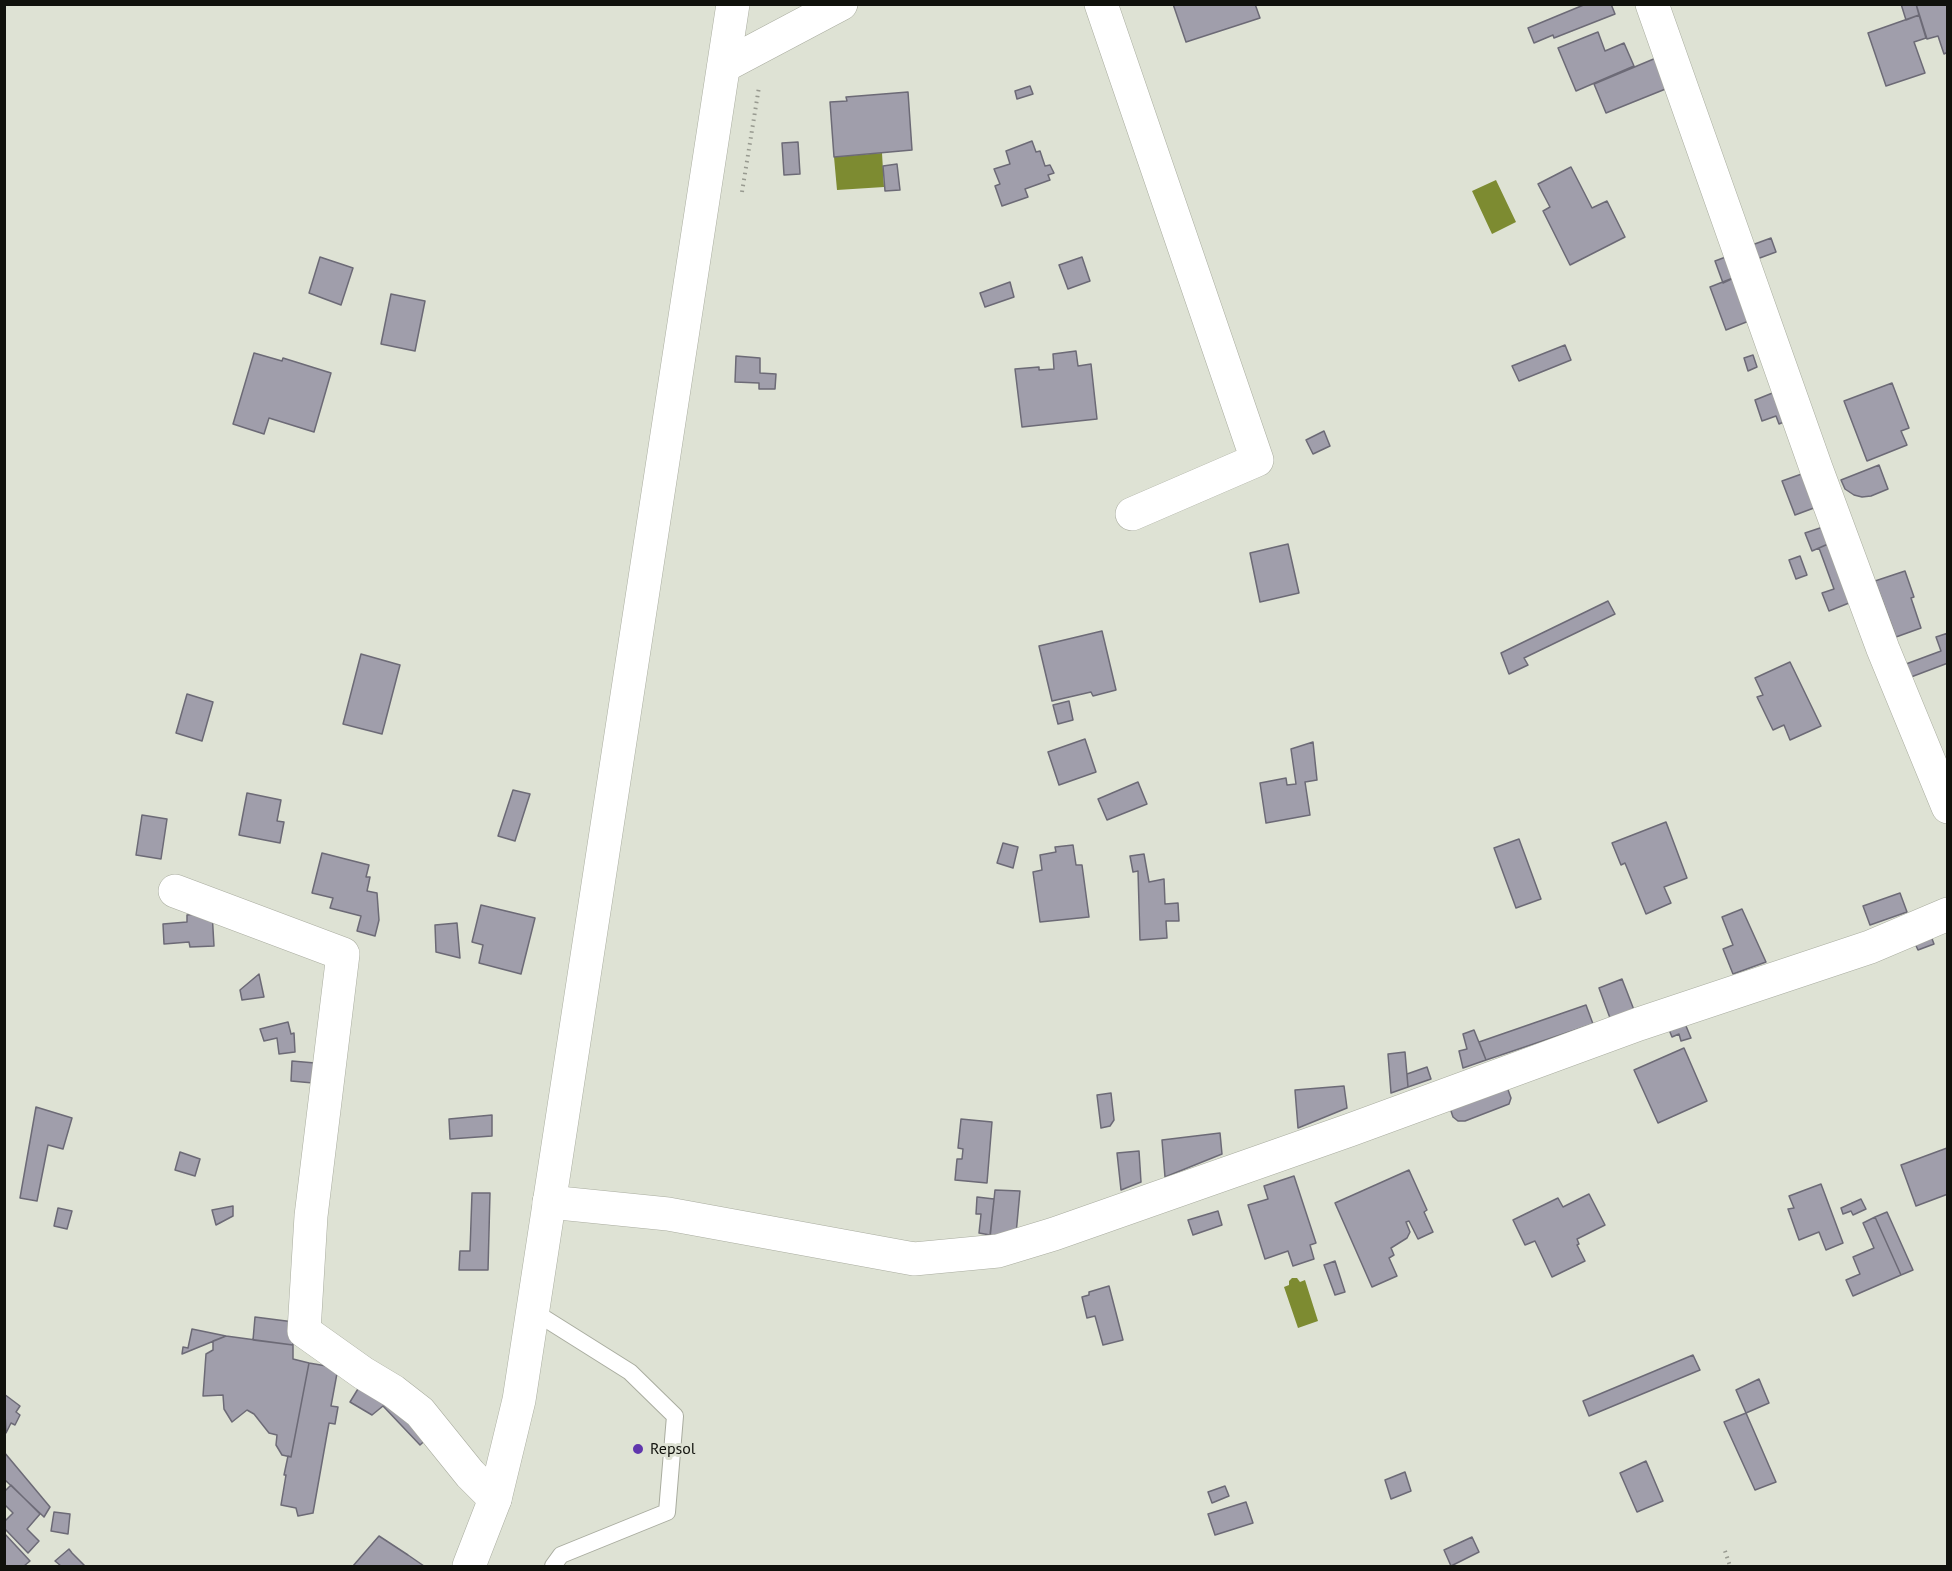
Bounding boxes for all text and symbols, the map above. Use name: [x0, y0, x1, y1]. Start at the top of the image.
place label: Repsol: [650, 1439, 696, 1459]
marker: Repsol: [631, 1442, 645, 1456]

